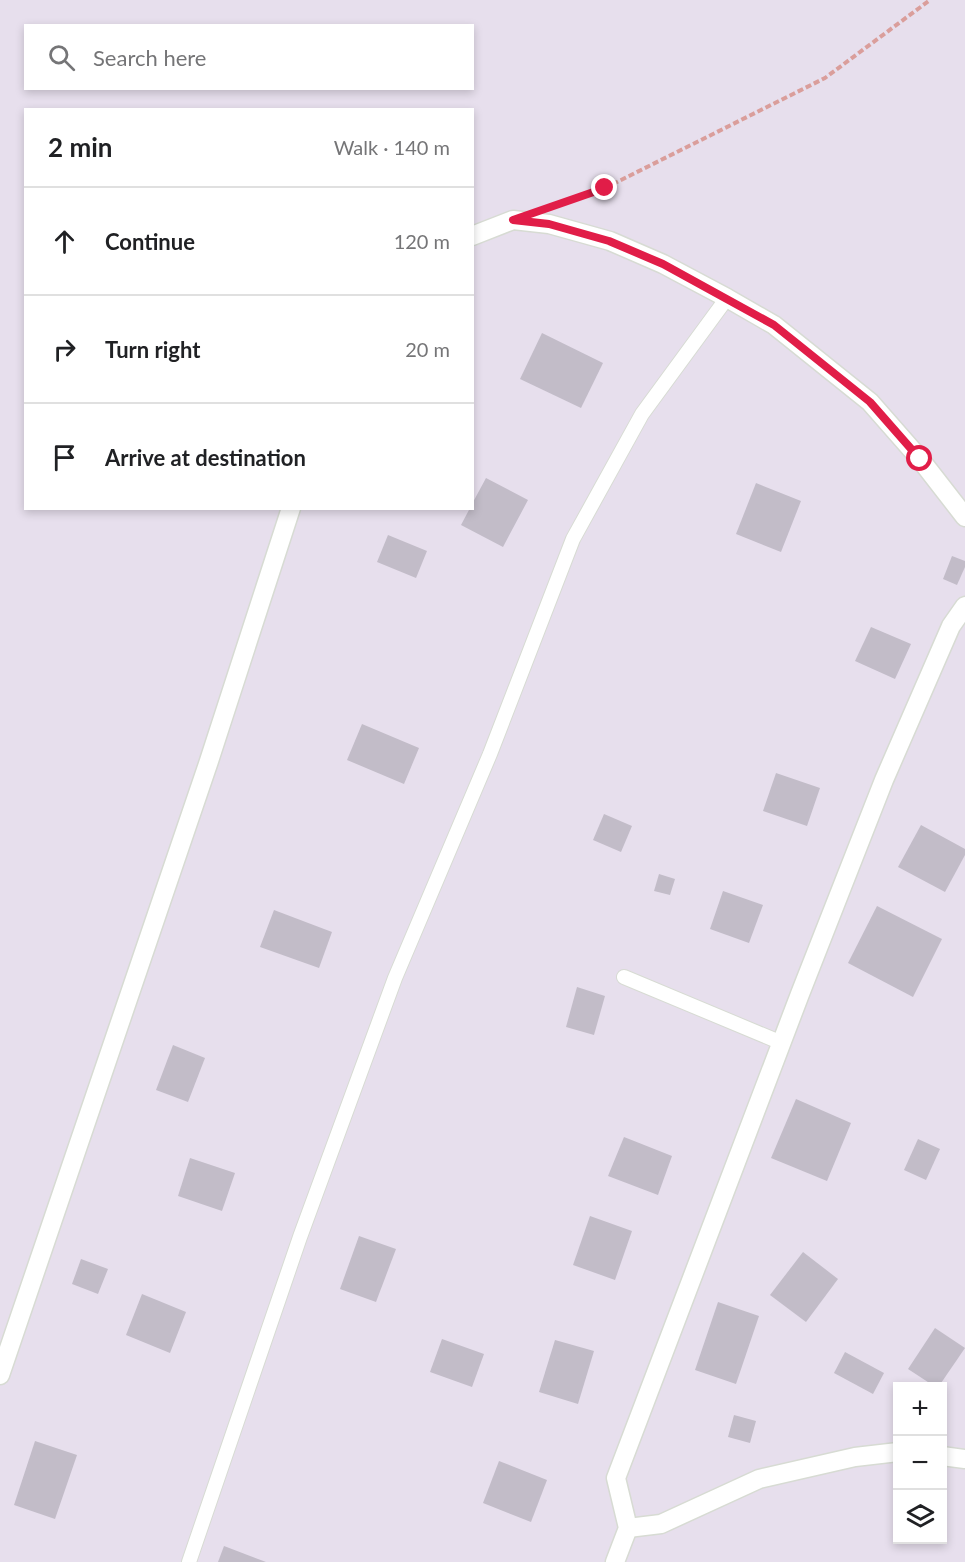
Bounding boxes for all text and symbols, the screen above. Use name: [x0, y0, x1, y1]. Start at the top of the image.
search box: [24, 24, 474, 90]
icon: search: [45, 41, 78, 74]
text: Search here: [93, 44, 206, 71]
text: 2 min: [48, 131, 112, 163]
text: Walk · 140 m: [334, 135, 450, 159]
route end: [591, 174, 617, 200]
icon: ahead: [48, 225, 81, 258]
text: Continue: [105, 228, 195, 255]
text: 120 m: [394, 229, 450, 253]
icon: right: [48, 333, 81, 366]
text: Turn right: [105, 336, 200, 363]
text: 20 m: [405, 337, 450, 361]
icon: arrive: [48, 441, 81, 474]
text: Arrive at destination: [105, 444, 306, 471]
route start: [906, 445, 932, 471]
map controls: [893, 1382, 947, 1544]
button: +: [893, 1382, 947, 1436]
button: −: [893, 1436, 947, 1490]
button: layers: [893, 1490, 947, 1544]

